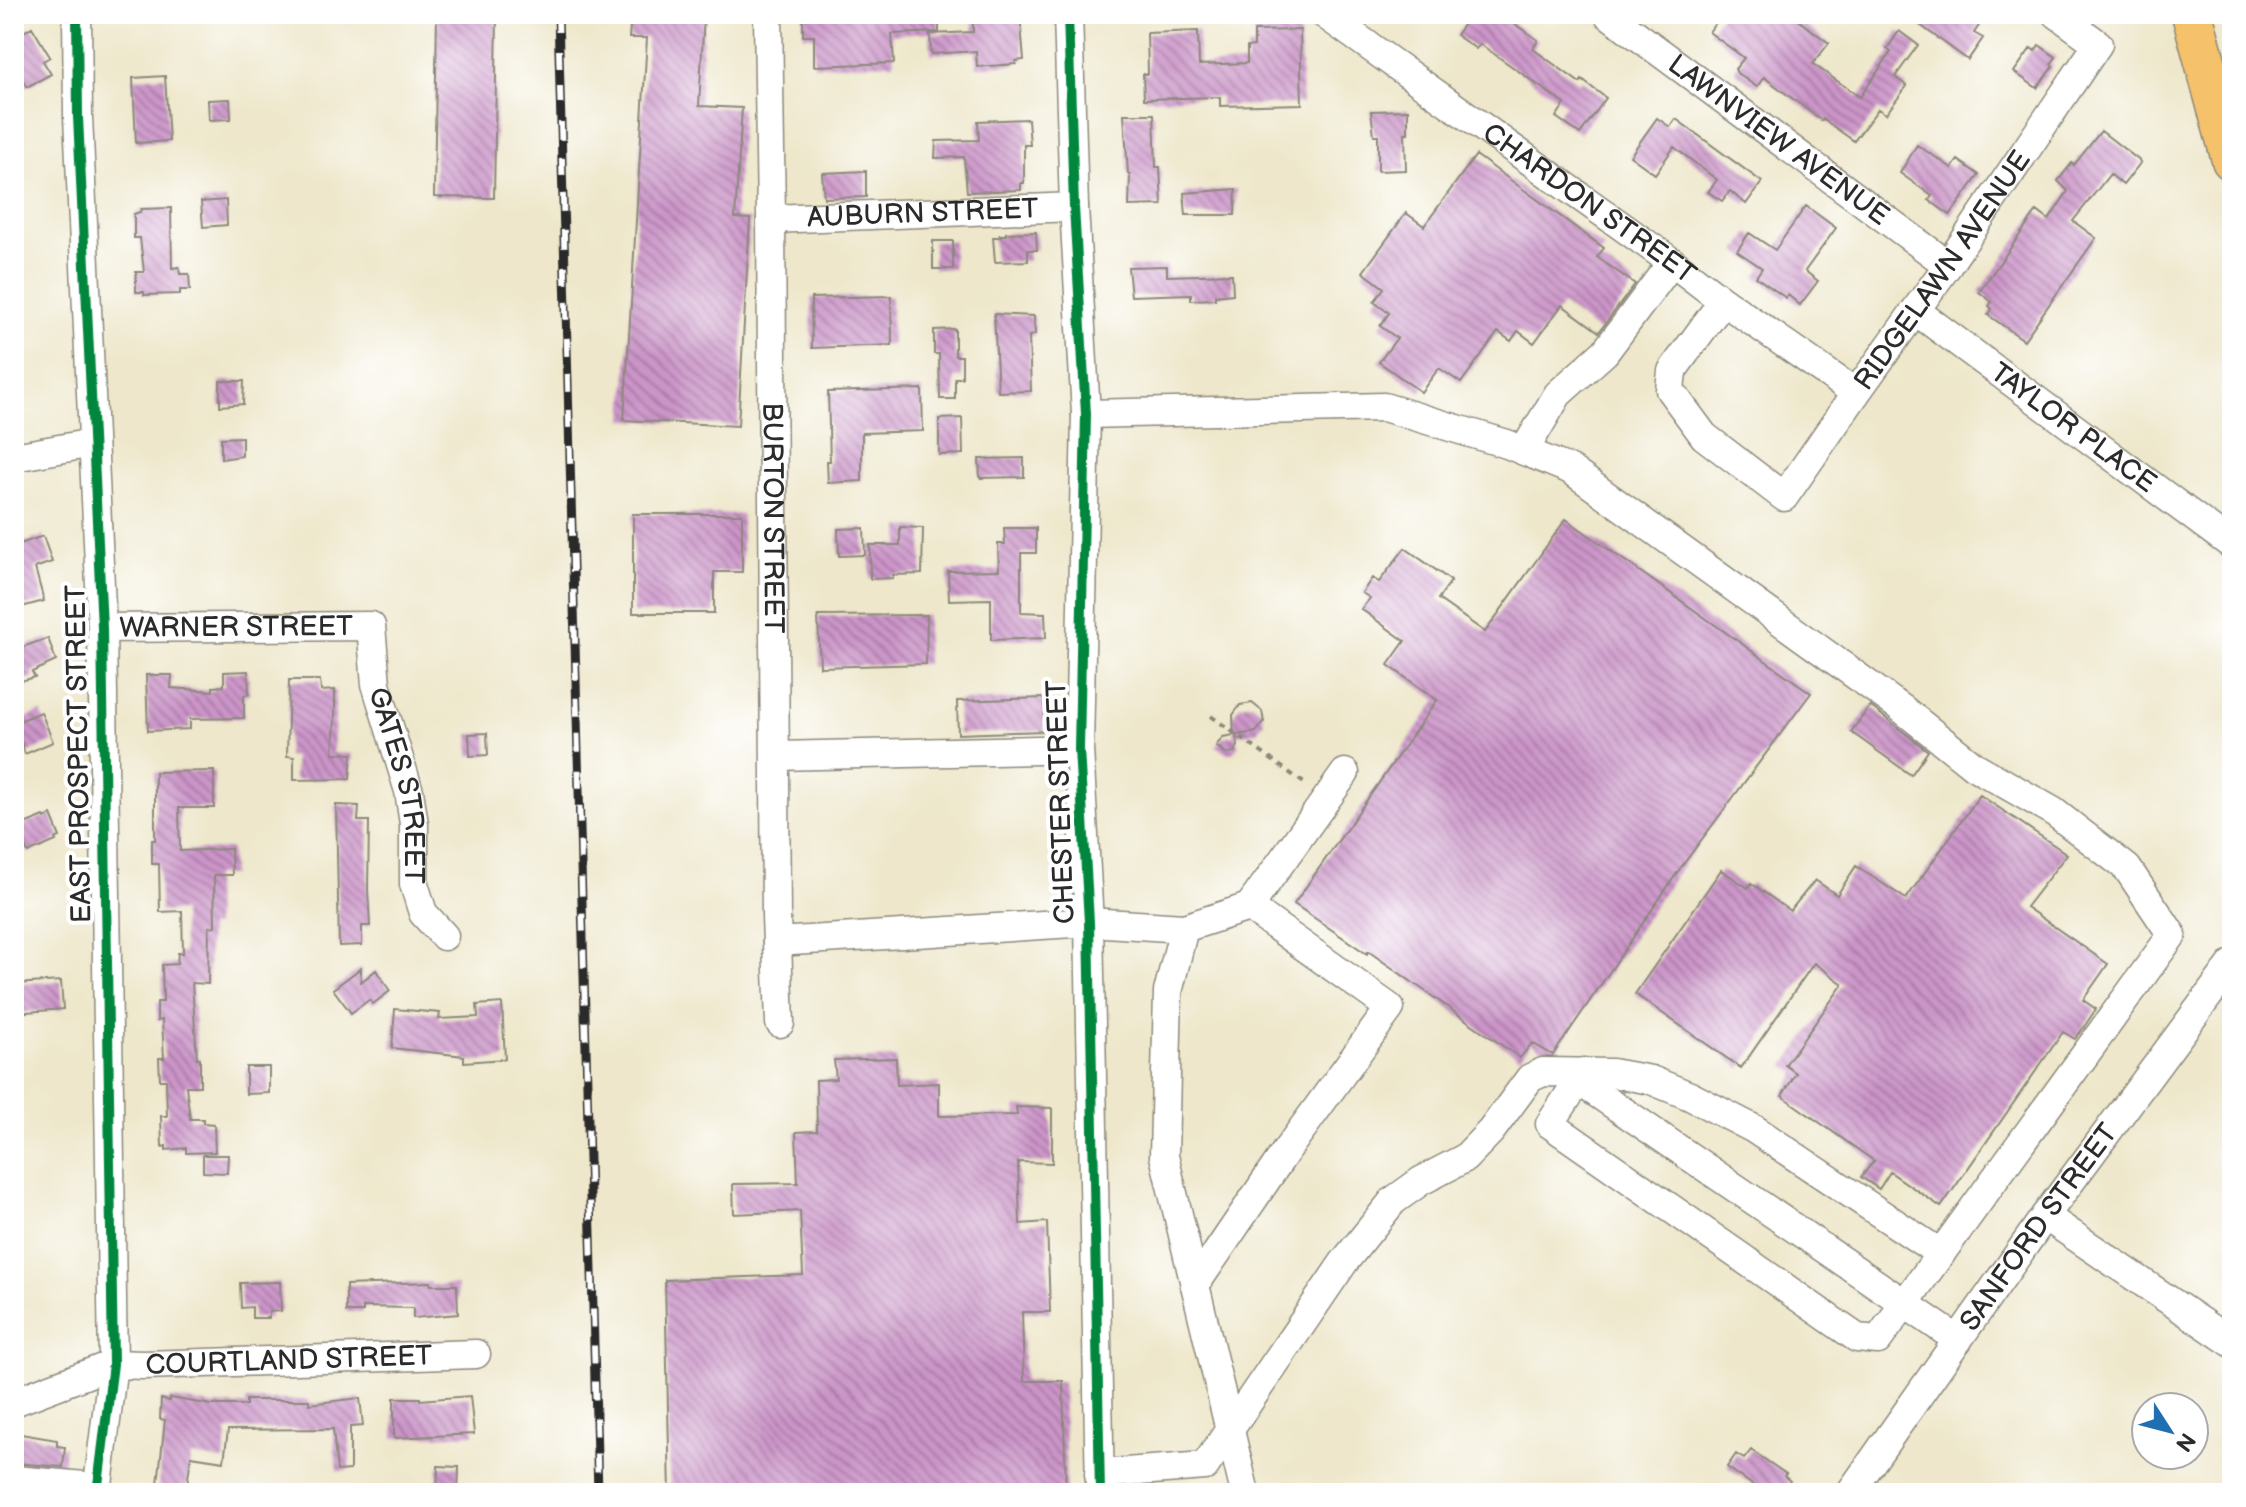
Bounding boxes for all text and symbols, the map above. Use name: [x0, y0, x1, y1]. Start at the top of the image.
street label: LAWNVIEW AVENUE: [1662, 48, 1895, 232]
street label: CHARDON STREET: [1477, 116, 1703, 291]
street label: RIDGELAWN AVENUE: [1847, 144, 2037, 396]
street label: AUBURN STREET: [807, 192, 1039, 234]
street label: TAYLOR PLACE: [1984, 356, 2163, 500]
street label: BURTON STREET: [756, 402, 790, 634]
street label: EAST PROSPECT STREET: [60, 584, 98, 923]
street label: WARNER STREET: [119, 610, 353, 644]
street label: CHESTER STREET: [1040, 679, 1082, 925]
street label: GATES STREET: [361, 683, 431, 884]
street label: SANFORD STREET: [1953, 1117, 2124, 1337]
street label: COURTLAND STREET: [145, 1339, 433, 1381]
north arrow: [2130, 1391, 2210, 1471]
text: N: [2169, 1427, 2201, 1456]

